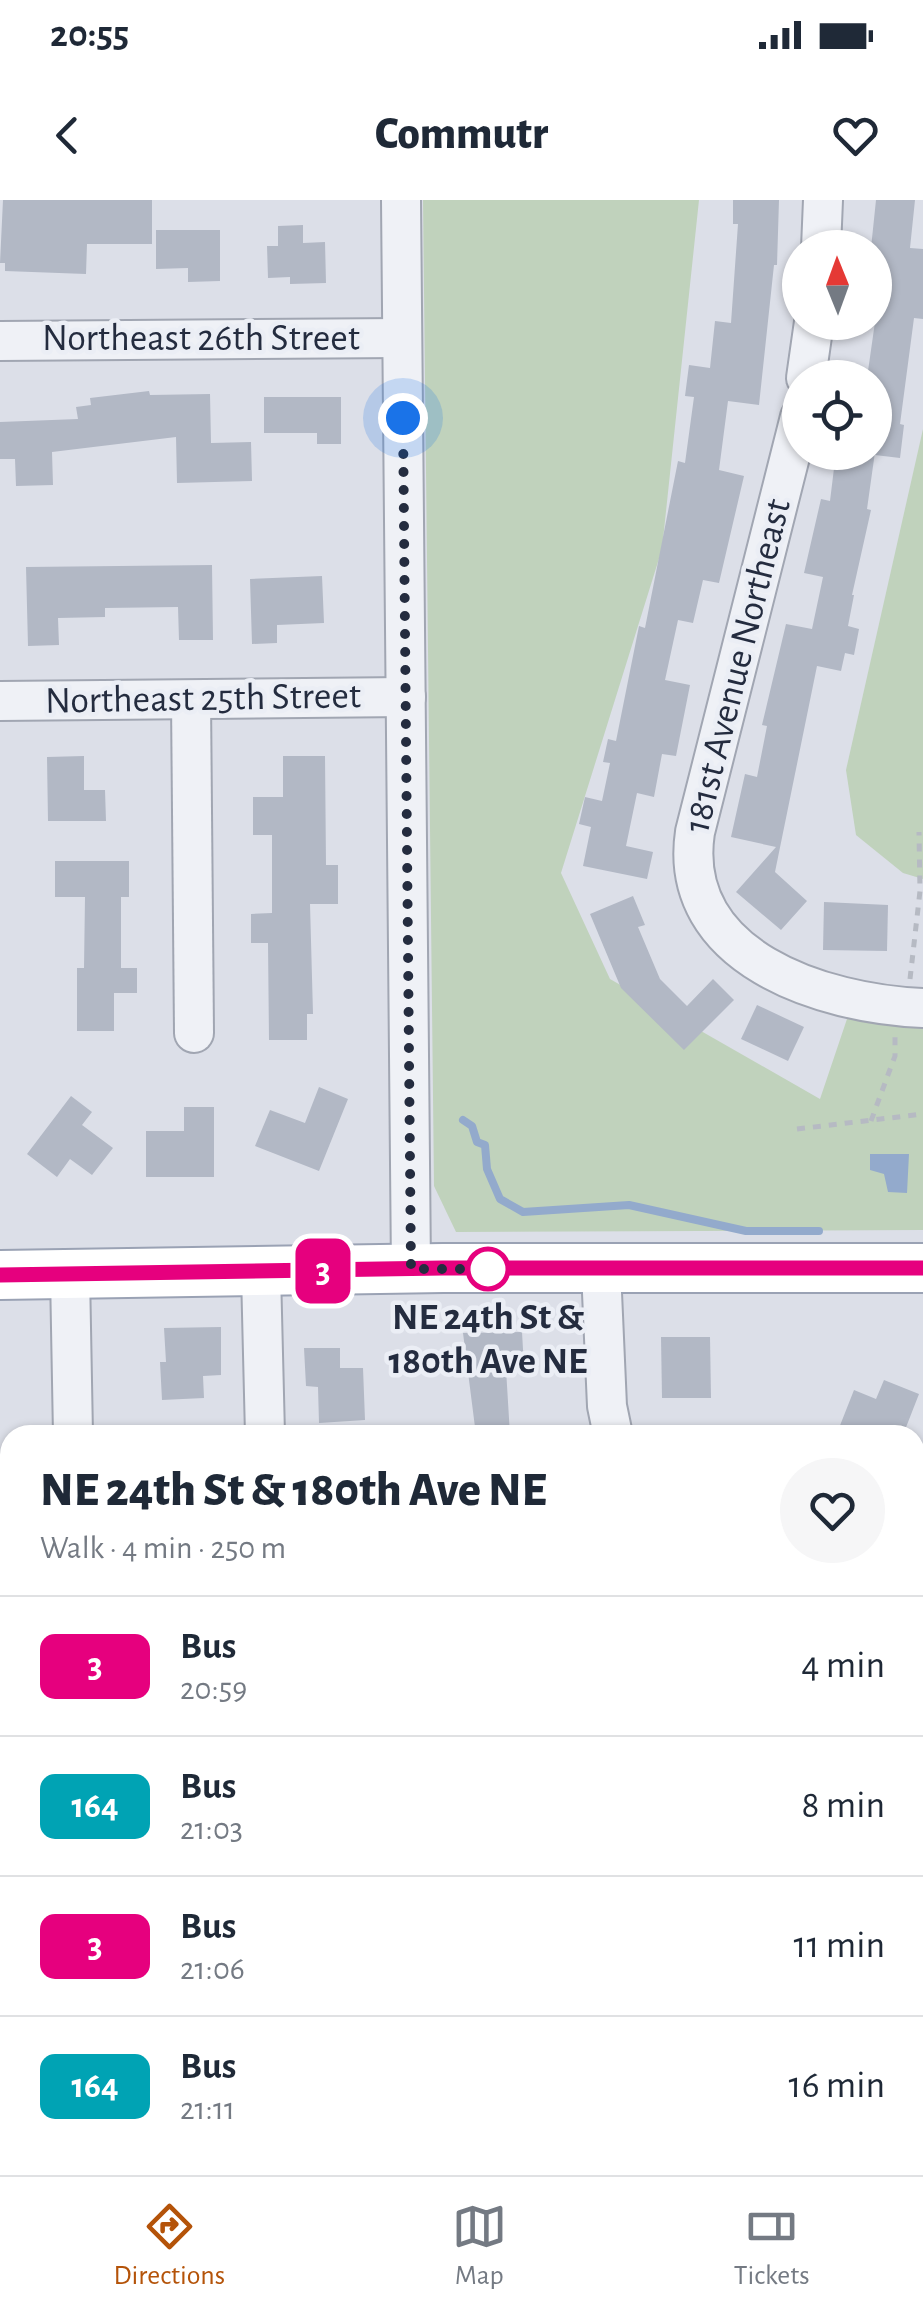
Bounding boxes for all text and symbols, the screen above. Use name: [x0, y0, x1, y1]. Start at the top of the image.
text: 20:55: [50, 16, 129, 54]
icon: back: [40, 108, 95, 163]
icon: heart: [828, 108, 883, 163]
text: Commutr: [375, 112, 548, 157]
north arrow: [782, 230, 892, 340]
map controls: [782, 230, 892, 470]
street label: Northeast 26th Street: [42, 320, 360, 358]
button: locate: [782, 360, 892, 470]
your location: [378, 393, 428, 443]
street label: 181st Avenue Northeast: [678, 495, 798, 837]
street label: Northeast 25th Street: [45, 677, 361, 721]
line badge: 3: [290, 1238, 356, 1304]
marker: NE 24th St & 180th Ave NE: [467, 1248, 509, 1290]
text: 3: [315, 1254, 331, 1289]
place label: NE 24th St & 180th Ave NE: [389, 1299, 587, 1381]
button: heart: [780, 1458, 885, 1563]
text: NE 24th St & 180th Ave NE: [40, 1467, 547, 1515]
text: Walk · 4 min · 250 m: [40, 1532, 286, 1564]
text: Bus: [180, 1628, 236, 1666]
text: 4 min: [801, 1647, 885, 1685]
text: 3: [87, 1649, 103, 1684]
text: 20:59: [180, 1673, 247, 1705]
text: Bus: [180, 1768, 236, 1806]
text: 8 min: [802, 1787, 885, 1825]
text: 164: [71, 1789, 119, 1824]
text: 21:03: [180, 1813, 243, 1845]
text: Bus: [180, 1908, 236, 1946]
text: 11 min: [793, 1927, 885, 1965]
text: 3: [87, 1929, 103, 1964]
text: 21:06: [180, 1953, 245, 1985]
text: Bus: [180, 2048, 236, 2086]
text: 16 min: [789, 2067, 885, 2105]
text: 164: [71, 2069, 119, 2104]
text: 21:11: [180, 2093, 235, 2125]
tab: Directions: [113, 2199, 225, 2293]
tab: Map: [452, 2199, 507, 2293]
tab: Tickets: [734, 2199, 810, 2293]

